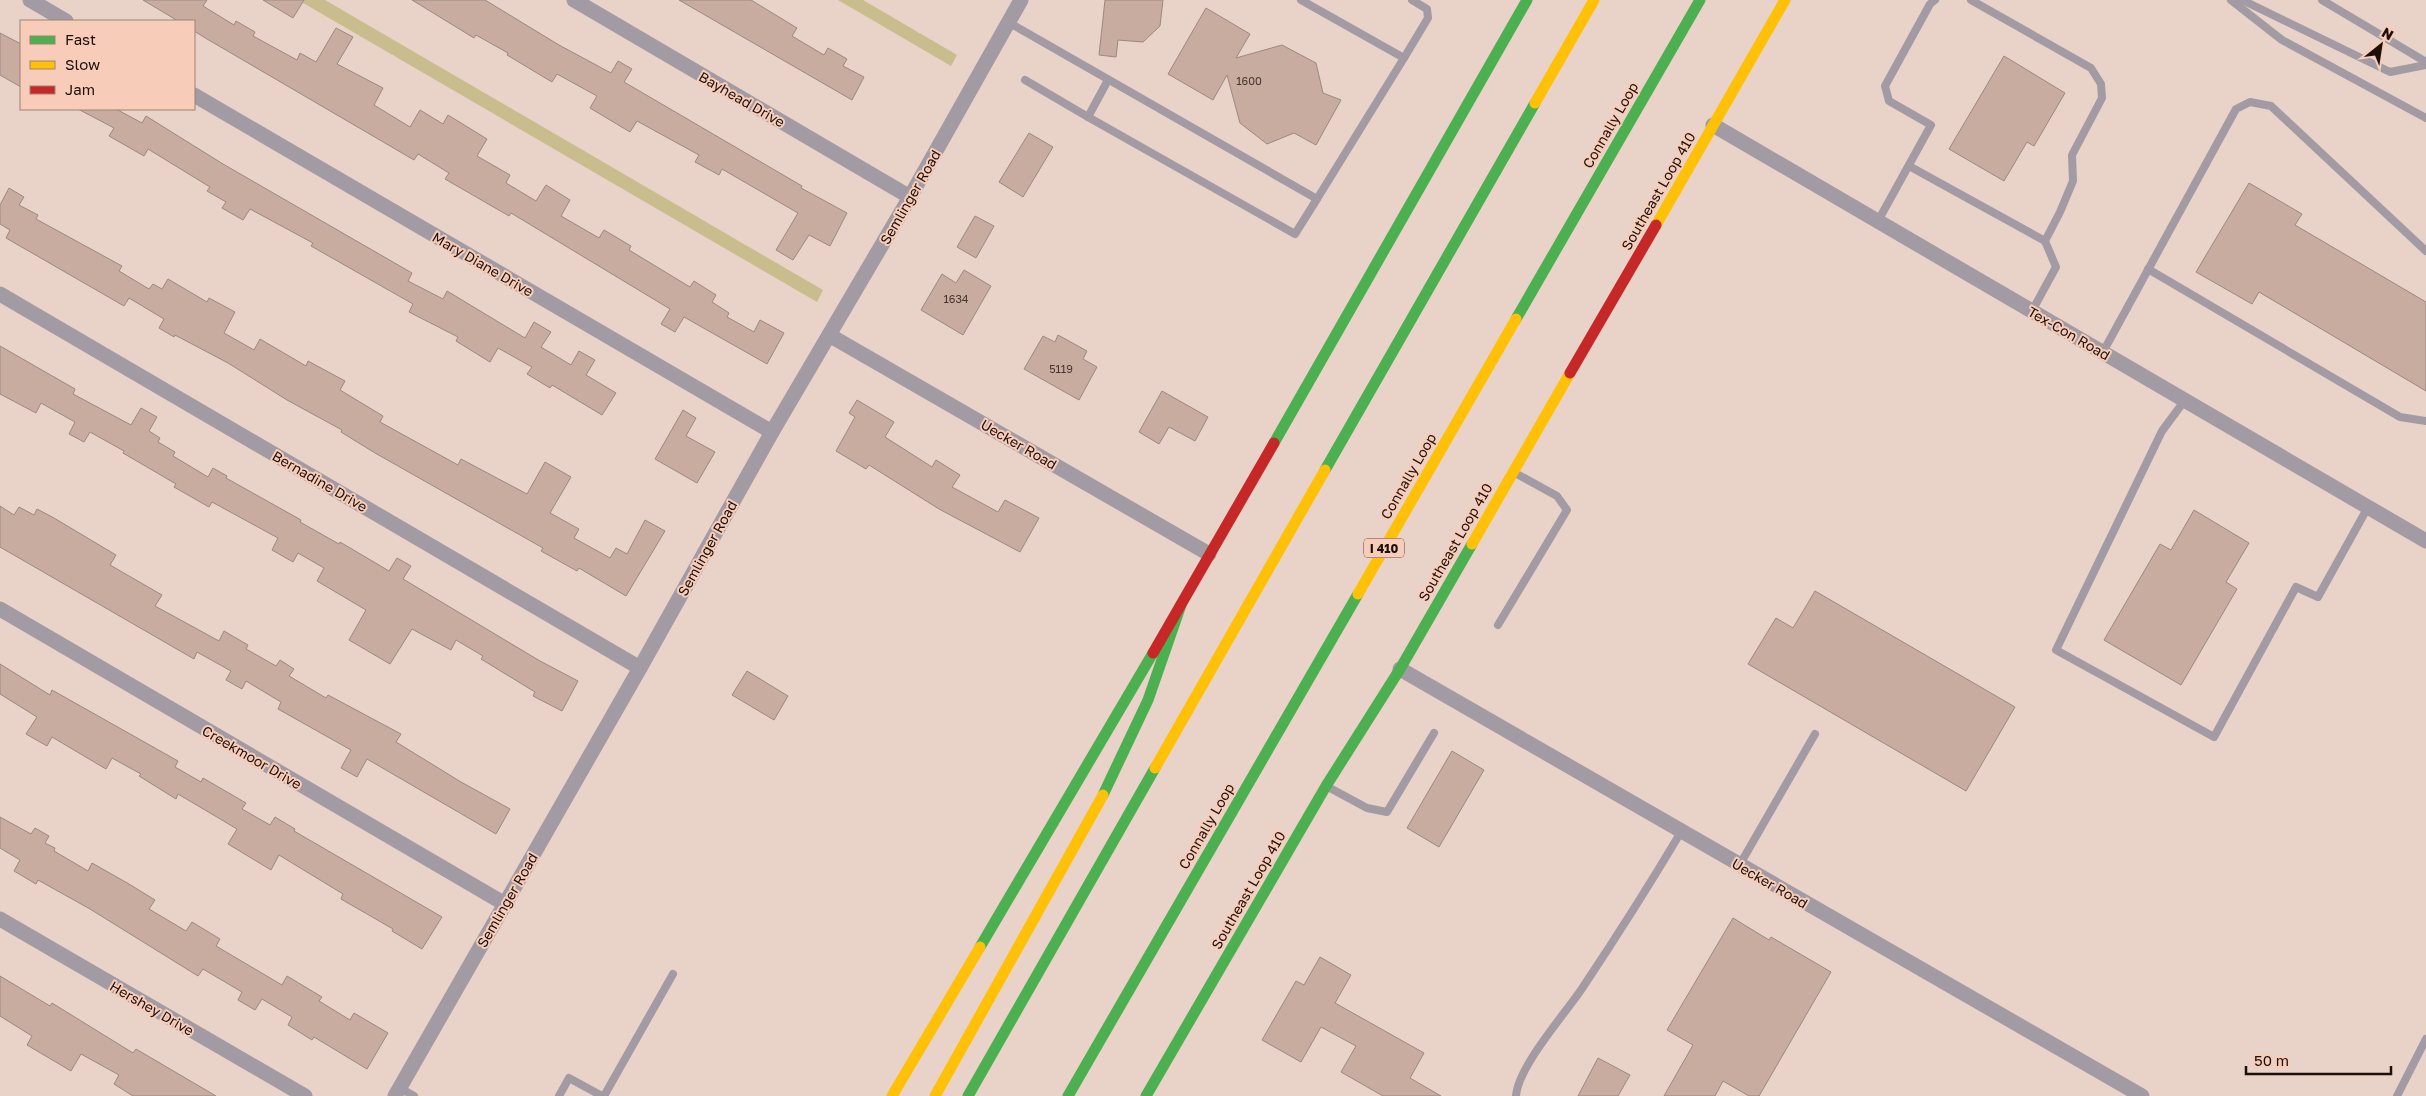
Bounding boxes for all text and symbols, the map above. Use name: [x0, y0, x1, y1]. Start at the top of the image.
legend: [20, 20, 195, 110]
north arrow: [2356, 20, 2406, 70]
text: N: [2379, 23, 2397, 43]
text: Fast: [65, 30, 96, 48]
text: Slow: [65, 55, 100, 73]
street label: Bayhead Drive: [696, 68, 788, 130]
house number: 1600: [1236, 74, 1262, 87]
street label: Connally Loop: [1579, 79, 1641, 171]
text: Jam: [65, 80, 95, 98]
street label: Southeast Loop 410: [1617, 129, 1699, 253]
street label: Semlinger Road: [876, 147, 944, 247]
street label: Mary Diane Drive: [430, 228, 536, 300]
house number: 1634: [943, 292, 969, 305]
street label: Tex-Con Road: [2025, 303, 2113, 363]
house number: 5119: [1049, 362, 1073, 375]
street label: Uecker Road: [978, 415, 1060, 473]
street label: Connally Loop: [1377, 430, 1439, 522]
street label: Bernadine Drive: [270, 447, 370, 515]
street label: Southeast Loop 410: [1414, 480, 1496, 604]
street label: Semlinger Road: [674, 497, 740, 599]
road number: I 410: [1364, 538, 1404, 558]
street label: Creekmoor Drive: [199, 722, 305, 792]
street label: Connally Loop: [1175, 780, 1237, 872]
street label: Southeast Loop 410: [1207, 828, 1289, 952]
street label: Semlinger Road: [473, 850, 541, 950]
street label: Uecker Road: [1729, 854, 1811, 912]
street label: Hershey Drive: [107, 977, 197, 1039]
scale bar: [2246, 1044, 2391, 1076]
text: 50 m: [2254, 1051, 2289, 1069]

